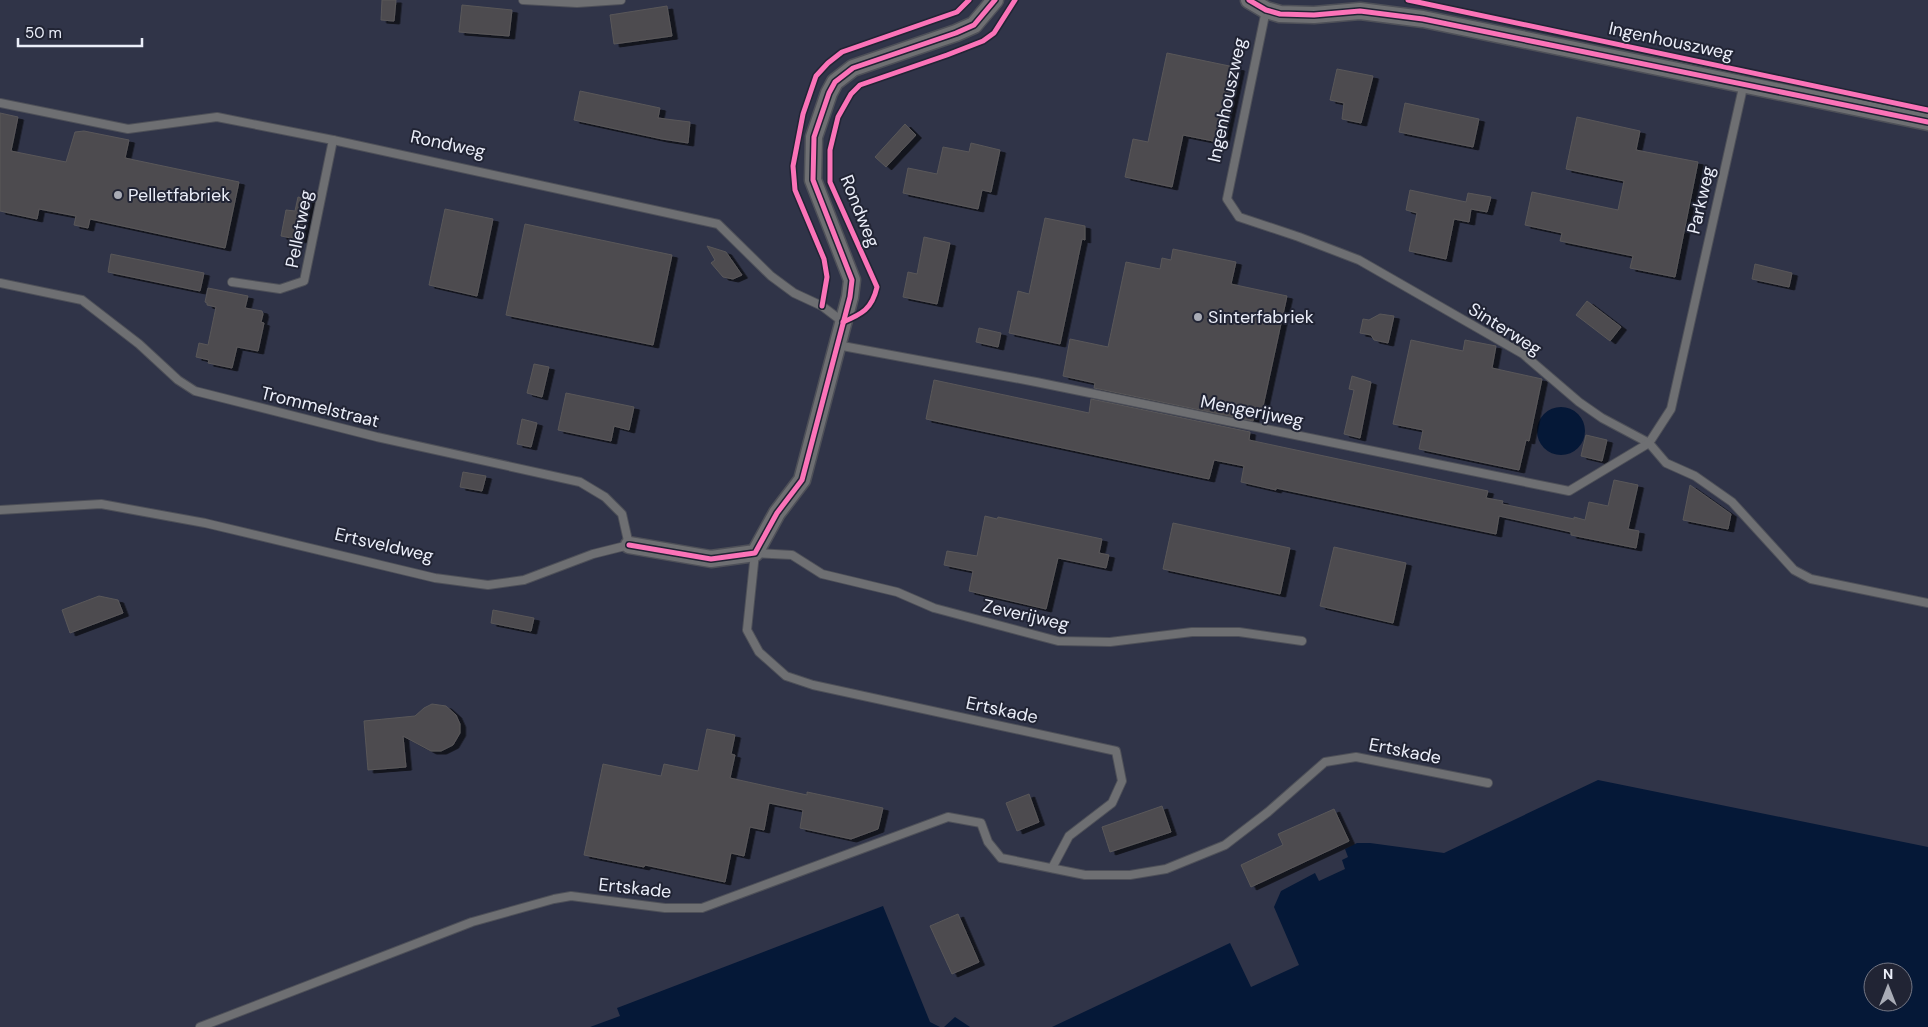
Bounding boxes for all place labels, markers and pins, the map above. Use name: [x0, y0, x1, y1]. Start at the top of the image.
place label: Pelletfabriek: [128, 183, 230, 207]
marker: Pelletfabriek: [112, 189, 124, 201]
place label: Sinterfabriek: [1208, 305, 1314, 329]
marker: Sinterfabriek: [1192, 311, 1204, 323]

